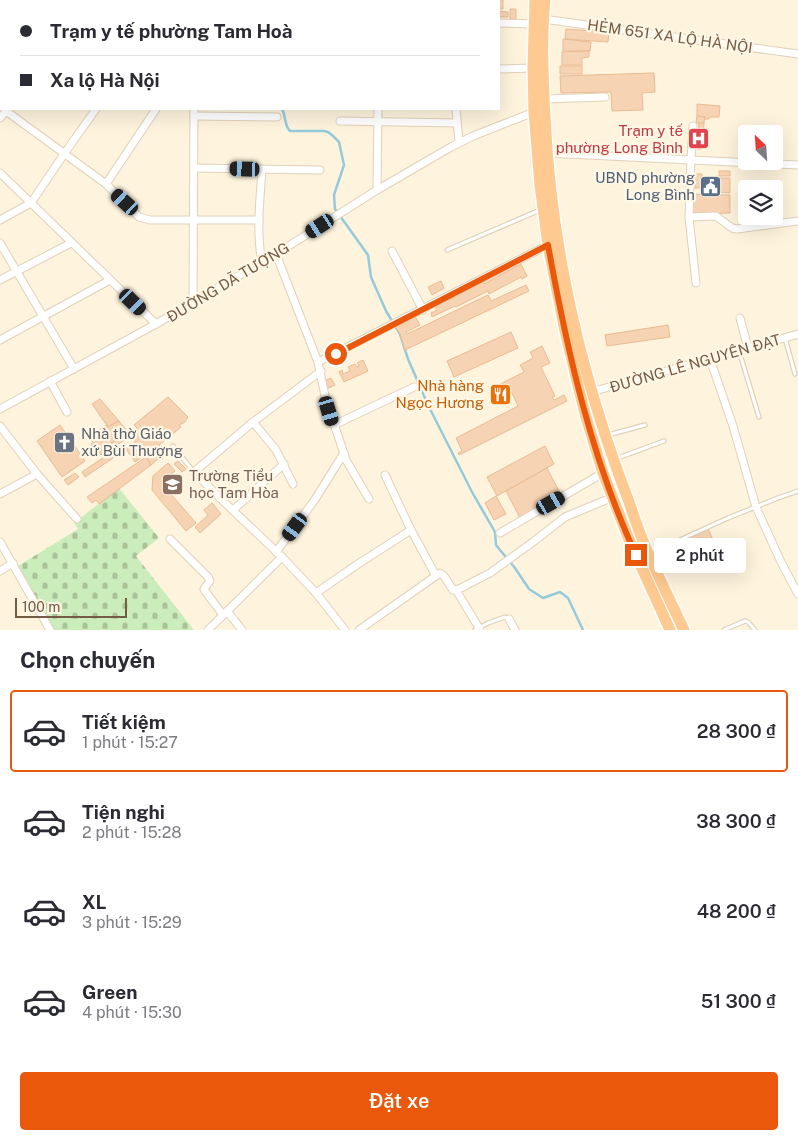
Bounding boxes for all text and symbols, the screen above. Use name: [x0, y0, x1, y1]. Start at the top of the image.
street label: HẺM 651 XA LỘ HÀ NỘI: [586, 15, 754, 56]
text: Trạm y tế phường Tam Hoà: [50, 20, 292, 42]
text: Xa lộ Hà Nội: [50, 69, 160, 91]
place label: Trạm y tế phường Long Bình: [556, 122, 683, 156]
north arrow: [738, 125, 782, 170]
map controls: [738, 125, 783, 225]
hospital icon: Trạm y tế phường Long Bình: [687, 127, 711, 151]
car: [229, 161, 260, 177]
place label: UBND phường Long Bình: [595, 169, 695, 203]
public building icon: UBND phường Long Bình: [699, 174, 723, 198]
button: layers: [738, 180, 783, 225]
car: [108, 186, 141, 218]
car: [303, 212, 336, 240]
street label: ĐƯỜNG DÃ TƯỢNG: [163, 238, 292, 325]
car: [116, 286, 149, 318]
street label: ĐƯỜNG LÊ NGUYÊN ĐẠT: [607, 329, 782, 396]
route start: [325, 343, 347, 365]
place label: Nhà hàng Ngọc Hương: [396, 377, 484, 411]
restaurant icon: Nhà hàng Ngọc Hương: [488, 382, 512, 406]
car: [317, 394, 340, 428]
place label: Nhà thờ Giáo xứ Bùi Thượng: [81, 425, 183, 459]
church icon: Nhà thờ Giáo xứ Bùi Thượng: [53, 430, 77, 454]
place label: Trường Tiểu học Tam Hòa: [189, 467, 279, 501]
school or university icon: Trường Tiểu học Tam Hòa: [161, 472, 185, 496]
car: [534, 489, 567, 517]
car: [280, 510, 309, 544]
callout: 2 phút: [654, 538, 746, 572]
route end: [625, 544, 647, 566]
text: 2 phút: [676, 546, 724, 565]
scale bar: [15, 595, 128, 618]
text: 100 m: [22, 599, 60, 615]
text: Chọn chuyến: [20, 647, 155, 673]
icon: car: [22, 709, 67, 754]
text: Tiết kiệm: [82, 711, 166, 733]
text: 28 300 ₫: [697, 720, 776, 742]
text: 1 phút · 15:27: [82, 733, 178, 752]
icon: car: [22, 799, 67, 844]
text: Tiện nghi: [82, 801, 165, 823]
text: 38 300 ₫: [696, 810, 776, 832]
text: 2 phút · 15:28: [82, 823, 182, 842]
icon: car: [22, 889, 67, 934]
text: XL: [82, 891, 107, 913]
text: 48 200 ₫: [697, 900, 776, 922]
text: 3 phút · 15:29: [82, 913, 182, 932]
icon: car: [22, 979, 67, 1024]
text: Green: [82, 981, 137, 1003]
text: 51 300 ₫: [701, 990, 776, 1012]
text: 4 phút · 15:30: [82, 1003, 182, 1022]
button: Đặt xe: [20, 1072, 778, 1130]

